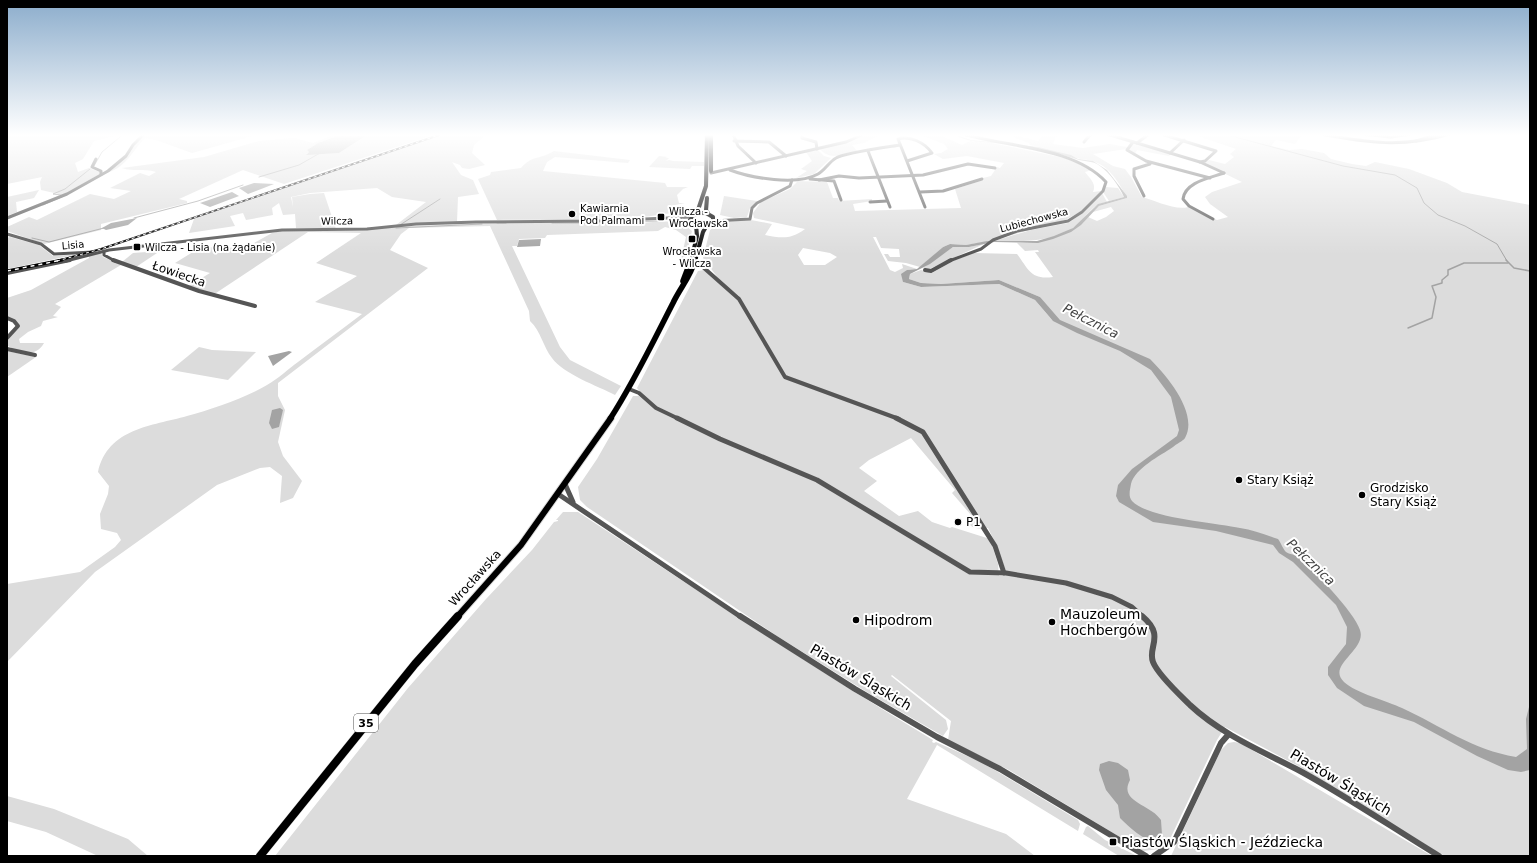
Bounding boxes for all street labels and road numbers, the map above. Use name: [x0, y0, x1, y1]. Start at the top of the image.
street label: Lubiechowska: [999, 206, 1069, 234]
street label: Wilcza: [321, 215, 353, 227]
street label: Lisia: [61, 239, 85, 251]
street label: Łowiecka: [150, 258, 207, 290]
street label: Wrocławska: [446, 547, 504, 609]
street label: Piastów Śląskich: [808, 640, 915, 713]
road number: 35: [354, 714, 378, 732]
street label: Piastów Śląskich: [1288, 745, 1395, 818]

